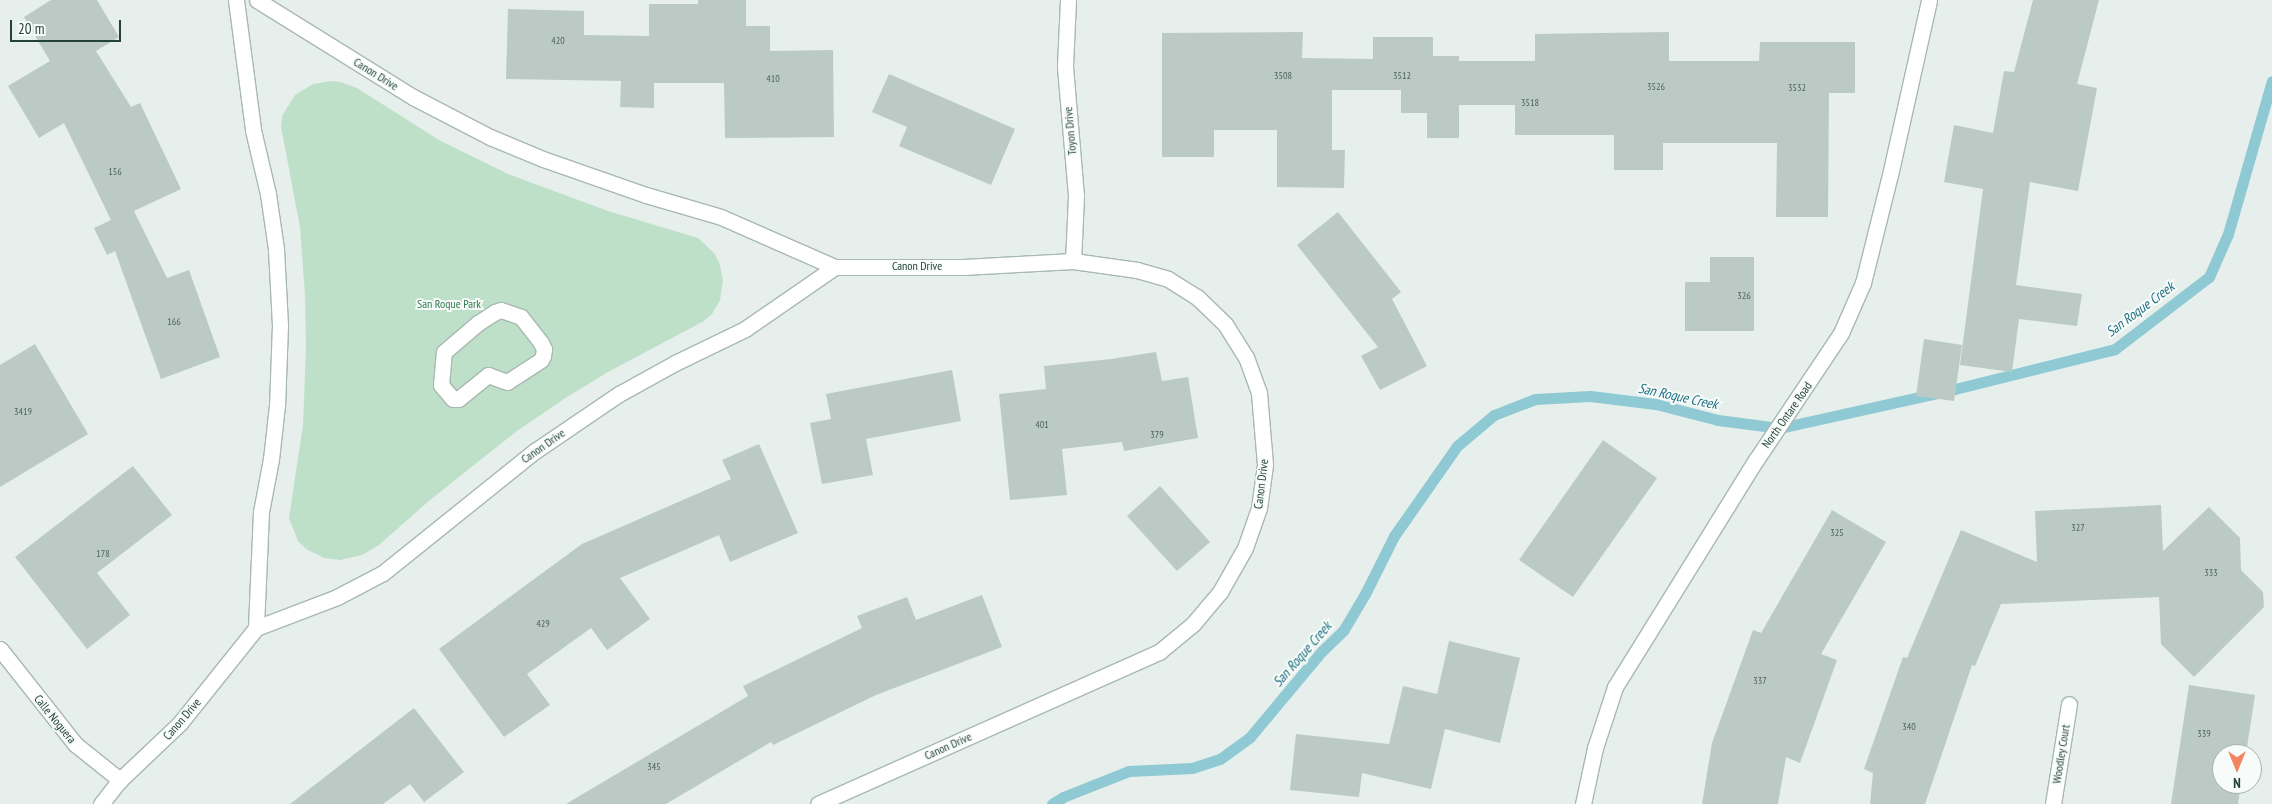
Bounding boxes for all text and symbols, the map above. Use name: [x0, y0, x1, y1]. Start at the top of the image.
scale bar: [12, 10, 124, 42]
text: 20 m: [18, 19, 44, 38]
house number: 420: [551, 35, 565, 47]
street label: Canon Drive: [351, 55, 401, 93]
house number: 3508: [1274, 70, 1292, 82]
house number: 3512: [1393, 70, 1411, 82]
house number: 410: [766, 73, 780, 85]
house number: 3526: [1647, 81, 1665, 93]
house number: 3532: [1788, 82, 1806, 94]
house number: 3518: [1521, 97, 1539, 109]
street label: Toyon Drive: [1061, 106, 1079, 156]
house number: 156: [108, 166, 122, 178]
street label: Canon Drive: [892, 259, 942, 273]
water label: San Roque Creek: [2103, 278, 2177, 340]
house number: 326: [1737, 290, 1751, 302]
park label: San Roque Park: [417, 297, 481, 311]
house number: 166: [167, 316, 181, 328]
water label: San Roque Creek: [1637, 379, 1719, 413]
street label: North Ontare Road: [1759, 379, 1815, 451]
house number: 3419: [14, 406, 32, 418]
house number: 401: [1035, 419, 1049, 431]
street label: Canon Drive: [518, 426, 568, 466]
house number: 379: [1150, 429, 1164, 441]
street label: Canon Drive: [1251, 458, 1271, 510]
house number: 327: [2071, 522, 2085, 534]
house number: 325: [1830, 527, 1844, 539]
house number: 178: [96, 548, 110, 560]
house number: 333: [2204, 567, 2218, 579]
house number: 429: [536, 618, 550, 630]
water label: San Roque Creek: [1269, 618, 1335, 690]
house number: 337: [1753, 675, 1767, 687]
street label: Calle Noguera: [31, 692, 79, 746]
street label: Canon Drive: [160, 695, 204, 743]
house number: 340: [1902, 721, 1916, 733]
street label: Woodley Court: [2049, 723, 2073, 785]
house number: 339: [2197, 728, 2211, 740]
street label: Canon Drive: [922, 729, 974, 763]
north arrow: [2212, 744, 2262, 794]
house number: 345: [647, 761, 661, 773]
text: N: [2233, 774, 2241, 792]

